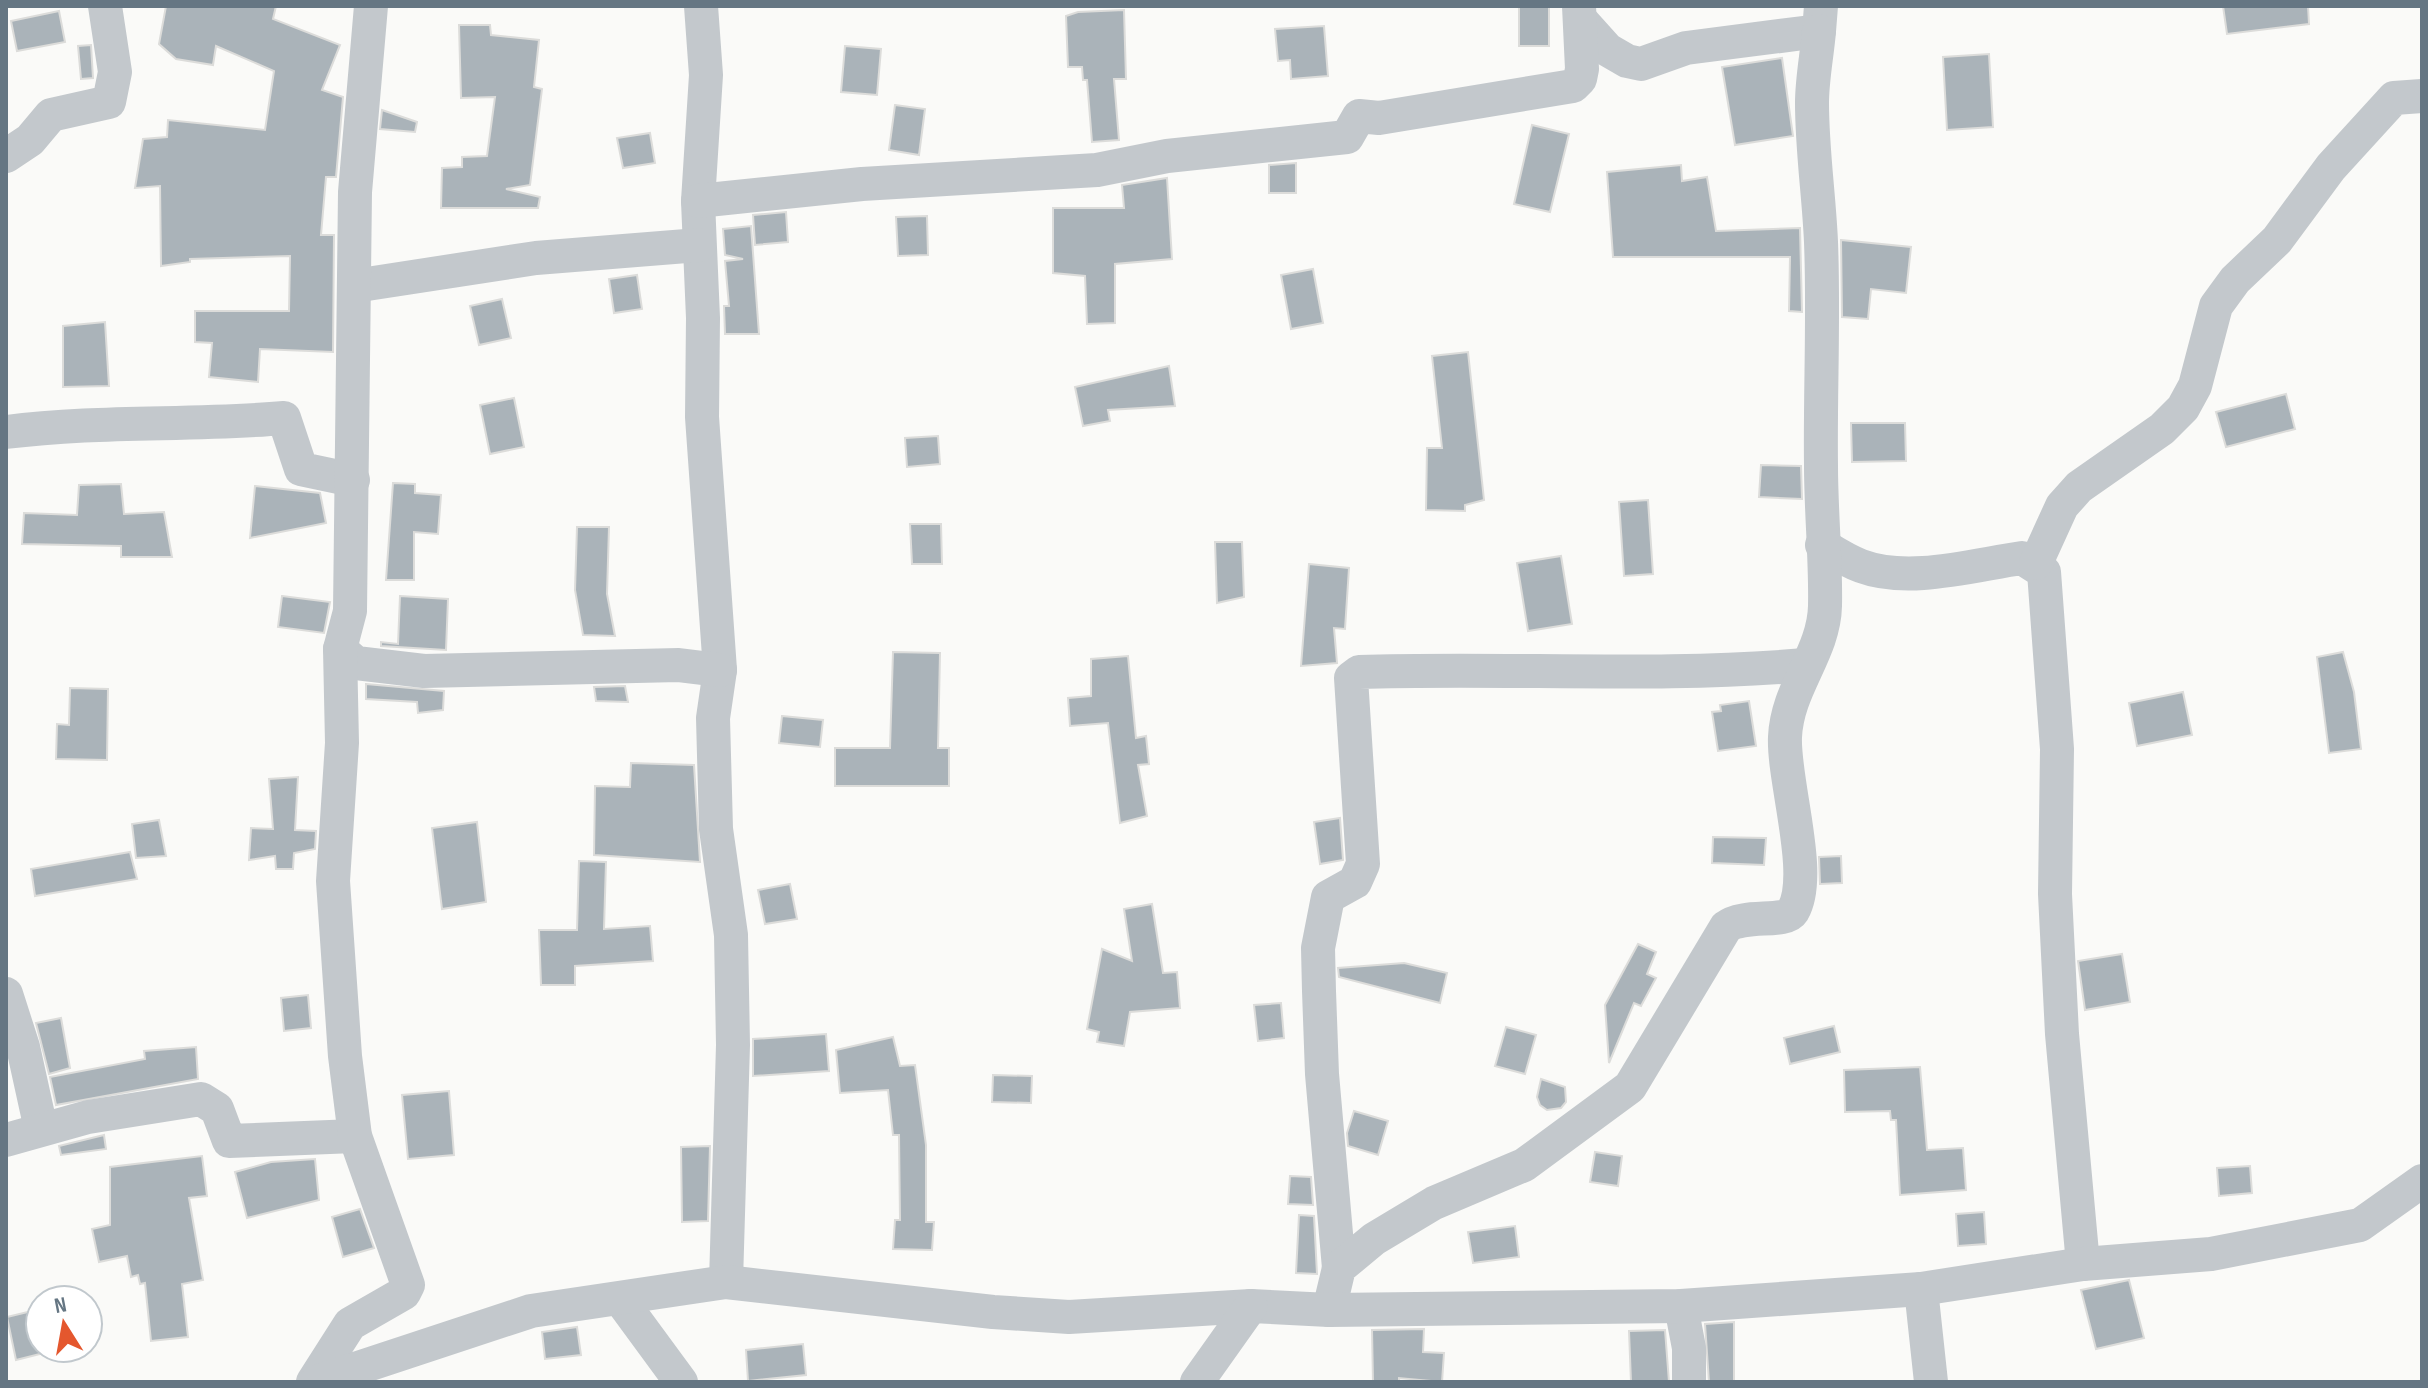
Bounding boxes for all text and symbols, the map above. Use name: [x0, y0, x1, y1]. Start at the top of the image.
north arrow: [24, 1284, 104, 1364]
text: N: [52, 1291, 69, 1320]

